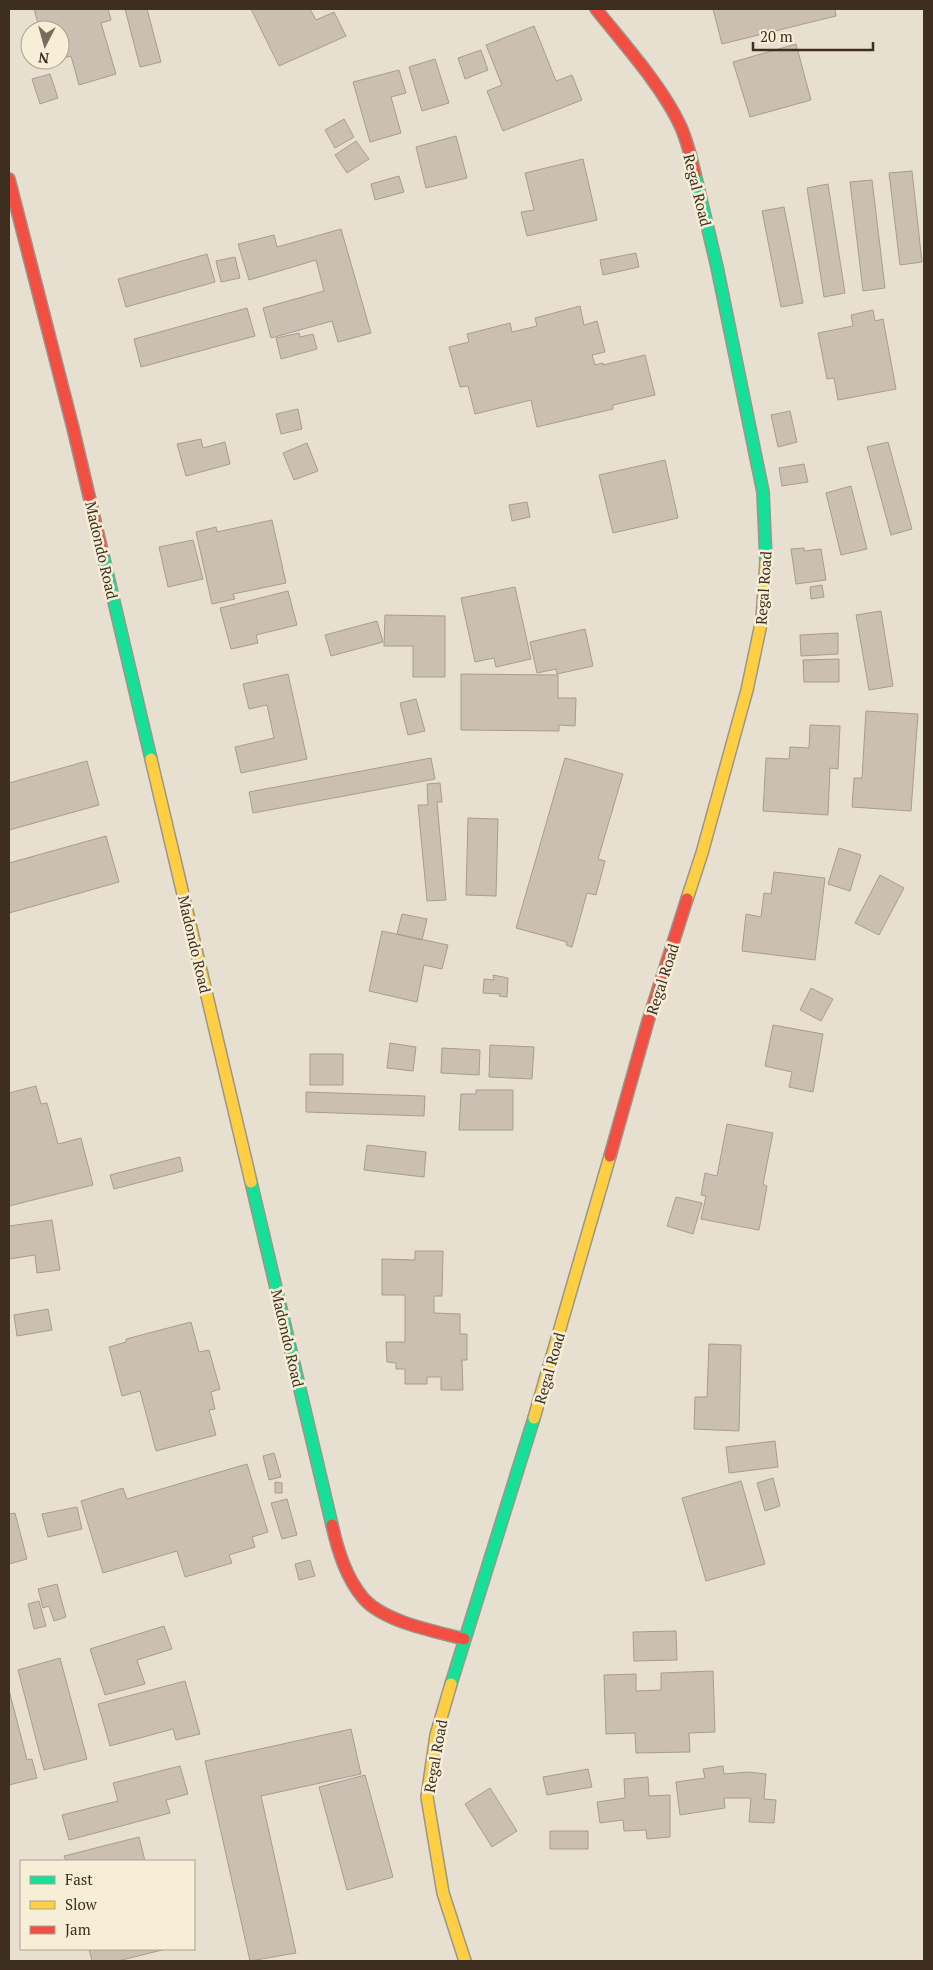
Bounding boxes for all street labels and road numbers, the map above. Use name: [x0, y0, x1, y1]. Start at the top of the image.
street label: Regal Road: [679, 152, 717, 228]
street label: Madondo Road: [81, 499, 123, 601]
street label: Regal Road: [750, 550, 776, 626]
street label: Madondo Road: [174, 893, 216, 995]
street label: Regal Road: [641, 941, 683, 1017]
street label: Madondo Road: [267, 1287, 309, 1389]
street label: Regal Road: [529, 1330, 569, 1406]
street label: Regal Road: [419, 1718, 451, 1794]

